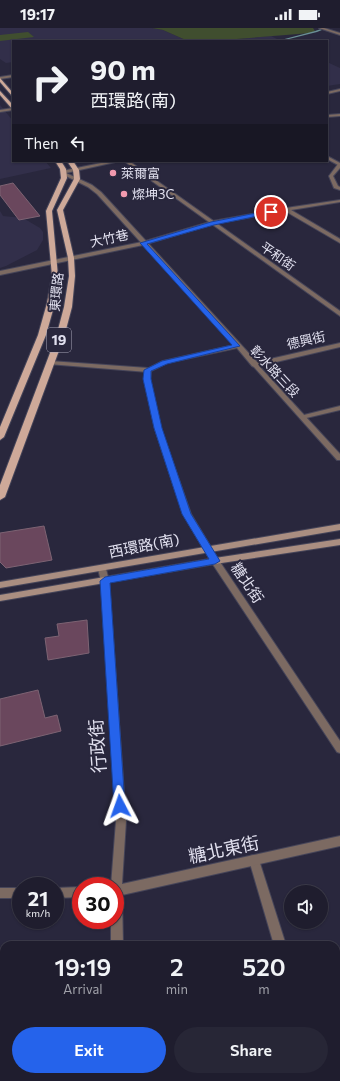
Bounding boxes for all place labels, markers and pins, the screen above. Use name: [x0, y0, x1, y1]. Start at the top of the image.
place label: 萊爾富: [121, 165, 160, 181]
marker: 萊爾富: [108, 168, 118, 178]
place label: 燦坤3C: [132, 186, 174, 202]
marker: 燦坤3C: [119, 189, 129, 199]
pin: [254, 195, 288, 229]

